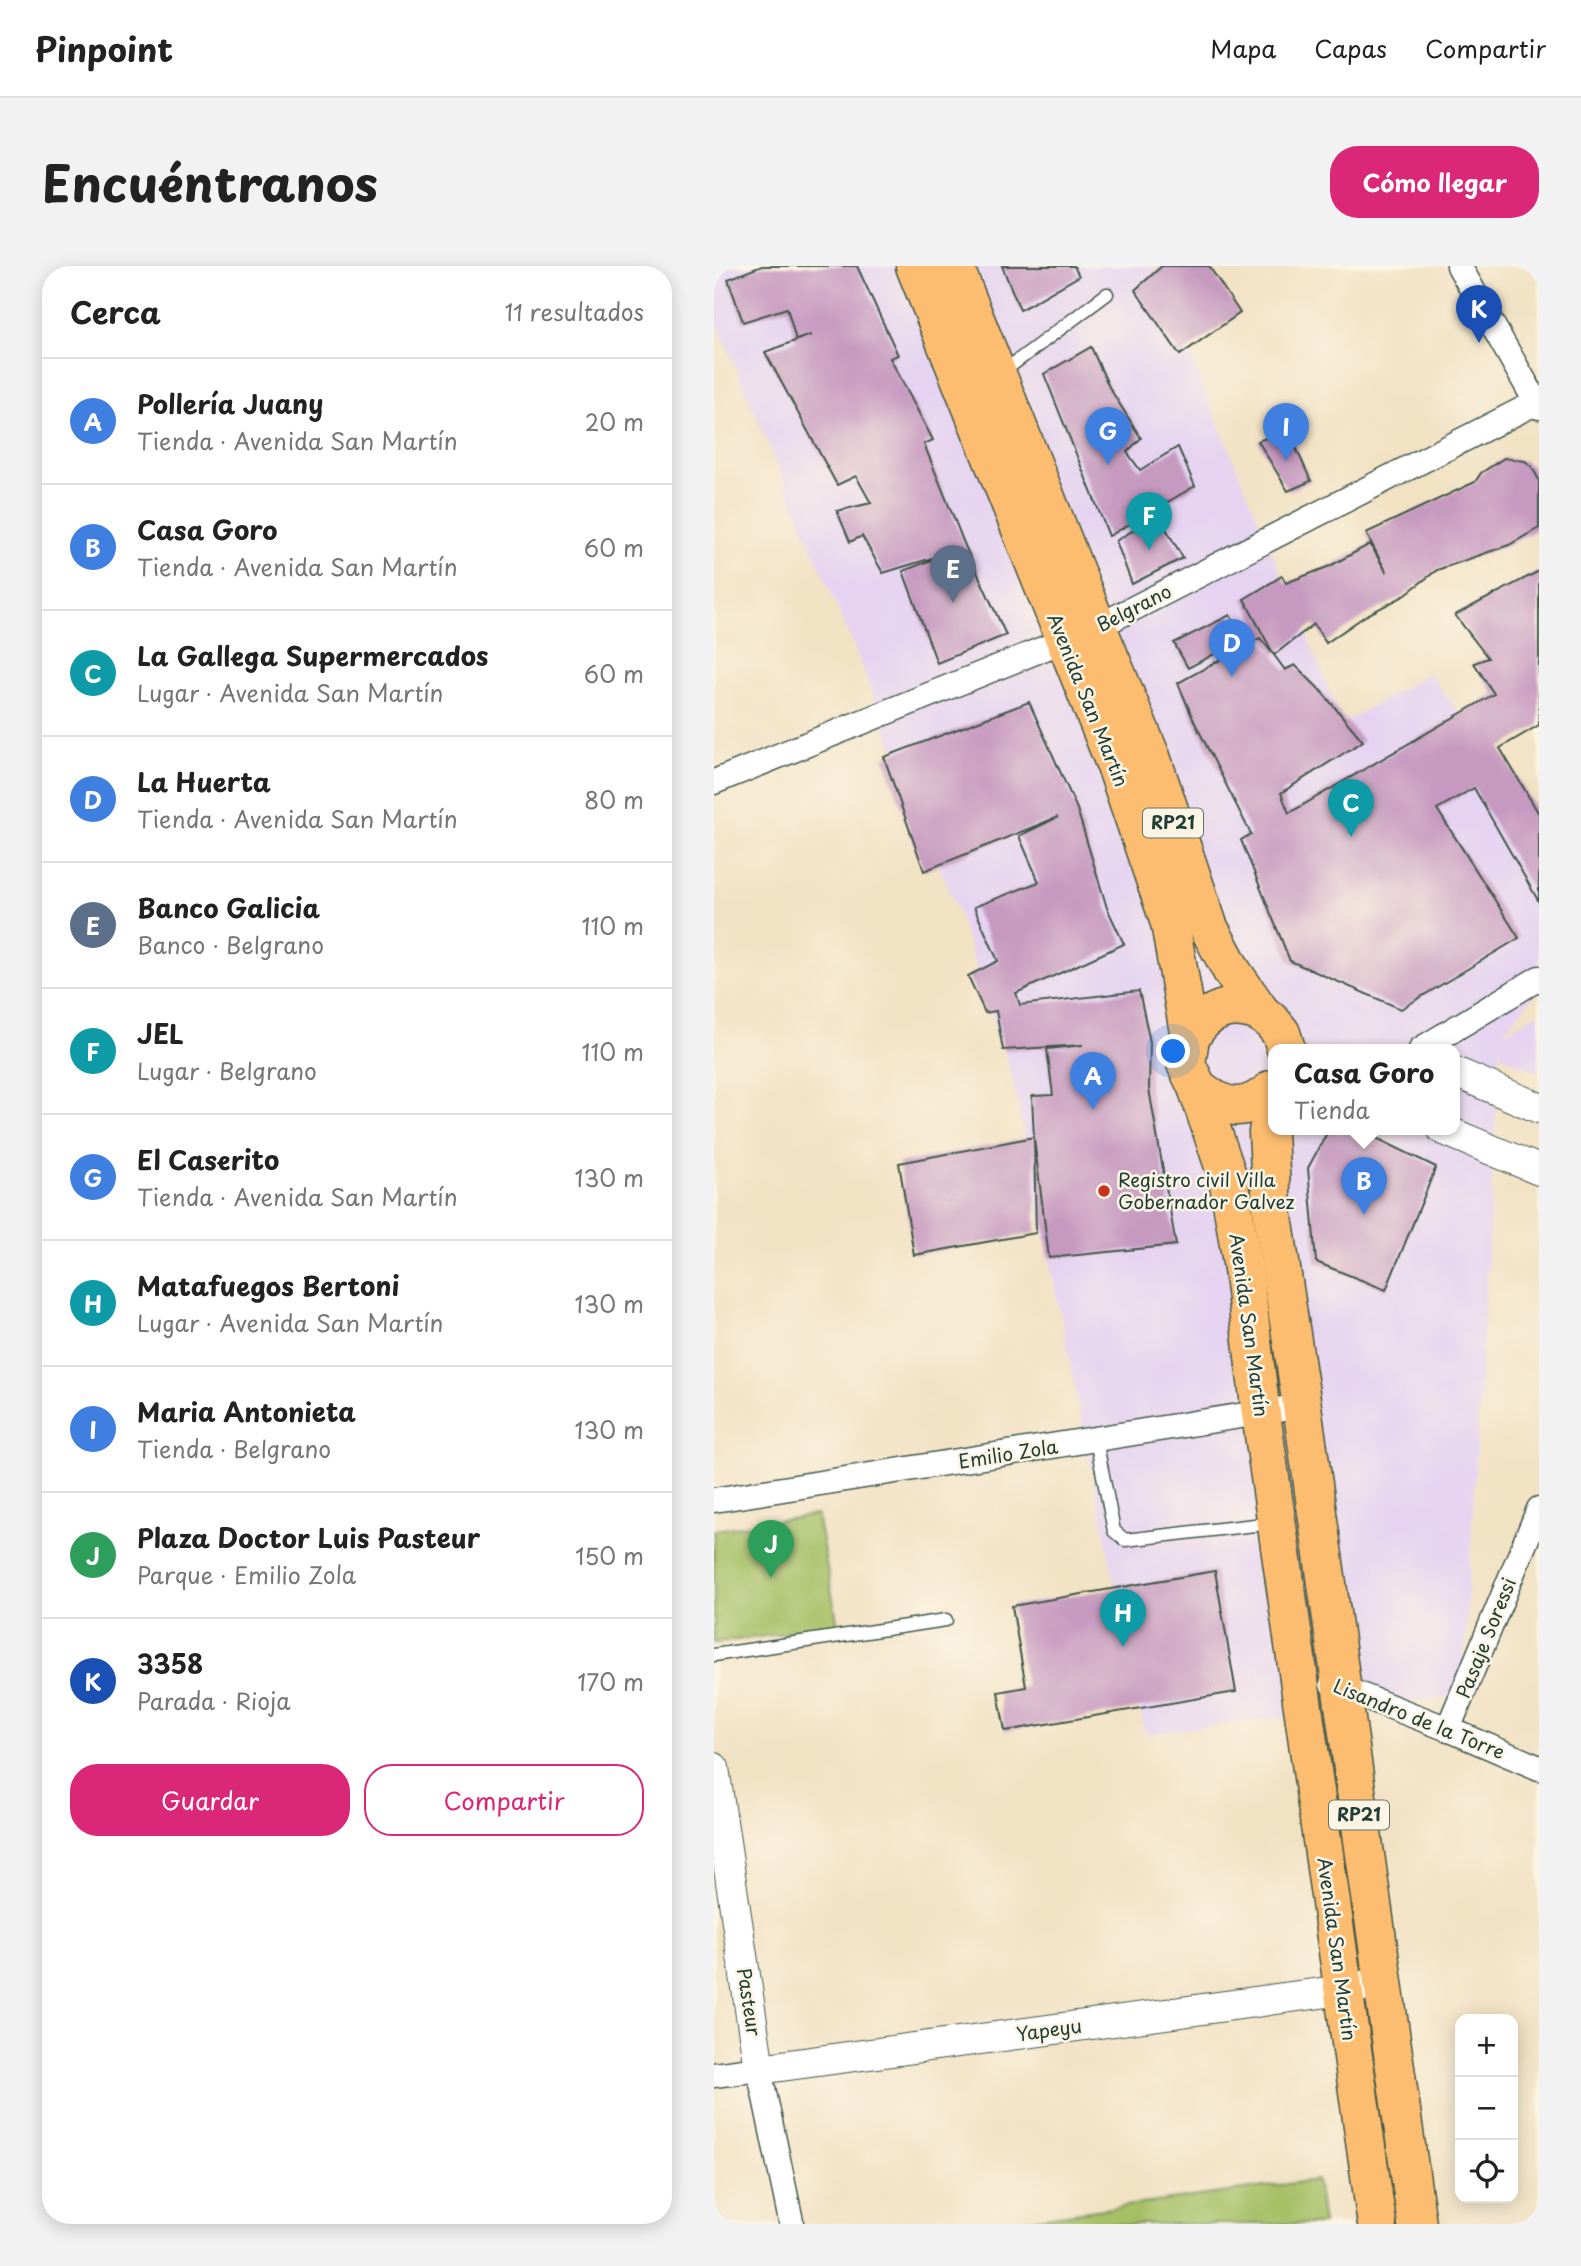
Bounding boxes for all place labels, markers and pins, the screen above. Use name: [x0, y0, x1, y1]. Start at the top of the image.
pin: K: [1456, 285, 1502, 343]
pin: I: [1263, 403, 1309, 461]
pin: G: [1085, 407, 1131, 465]
pin: F: [1126, 492, 1172, 550]
pin: E: [930, 545, 976, 603]
pin: D: [1209, 619, 1255, 677]
pin: C: [1328, 779, 1374, 837]
pin: A: [1070, 1052, 1116, 1110]
pin: B: [1341, 1157, 1387, 1215]
place label: Registro civil Villa Gobernador Galvez: [1118, 1165, 1295, 1215]
marker: Registro civil Villa Gobernador Galvez: [1096, 1183, 1112, 1199]
pin: J: [748, 1520, 794, 1578]
pin: H: [1100, 1589, 1146, 1647]

